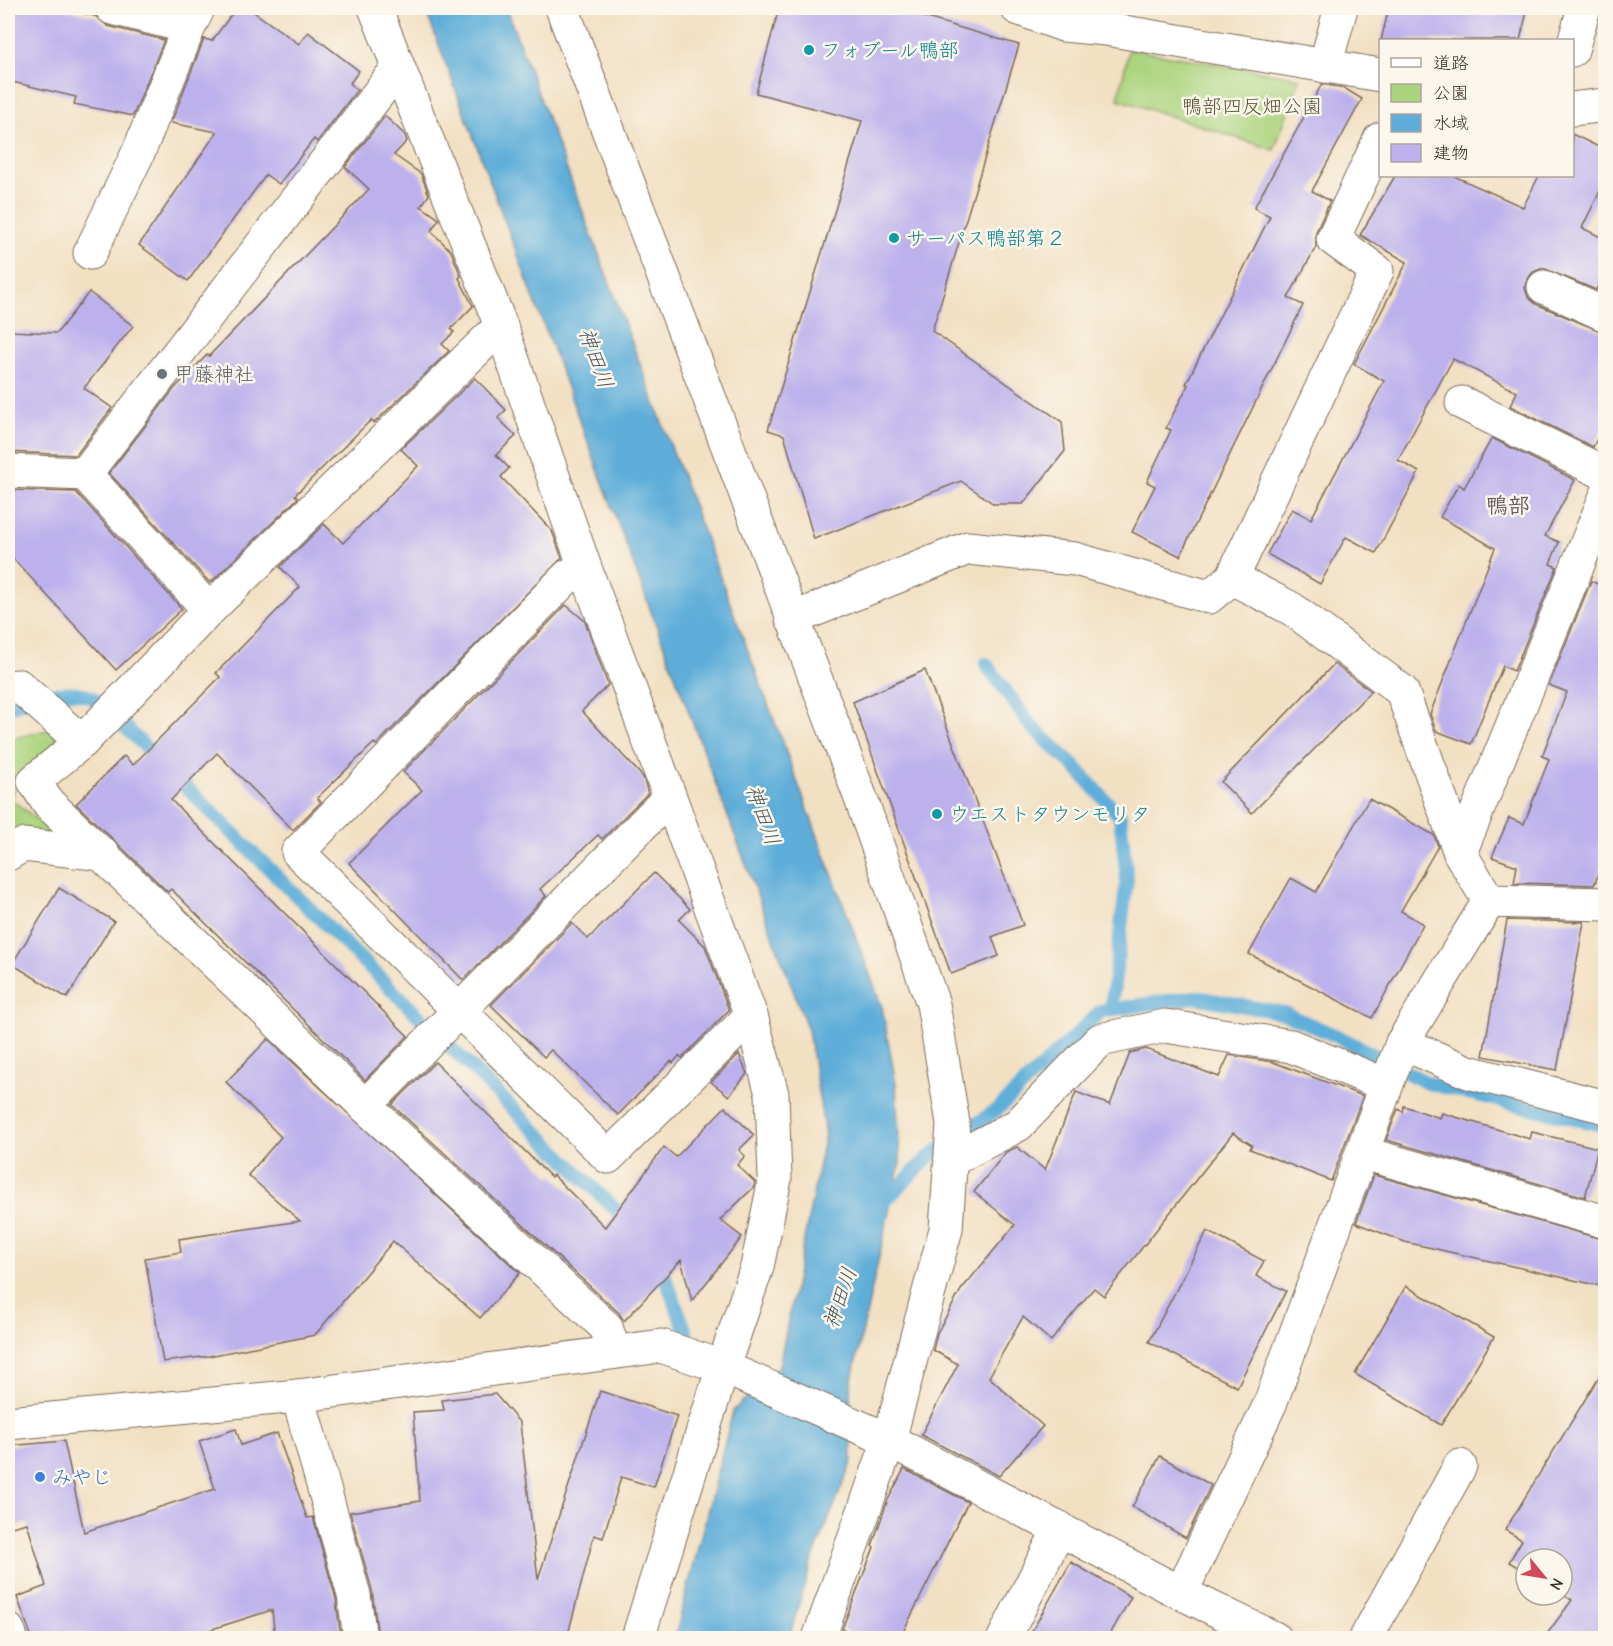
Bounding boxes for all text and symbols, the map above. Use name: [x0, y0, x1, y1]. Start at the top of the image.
place label: フォブール鴨部: [821, 39, 959, 62]
legend: [1379, 39, 1574, 177]
marker: フォブール鴨部: [802, 43, 816, 57]
text: 道路: [1433, 53, 1469, 74]
text: 公園: [1433, 83, 1469, 104]
park label: 鴨部四反畑公園: [1182, 95, 1322, 118]
text: 水域: [1433, 113, 1469, 134]
text: 建物: [1433, 143, 1469, 164]
place label: サーパス鴨部第２: [906, 227, 1066, 250]
marker: サーパス鴨部第２: [887, 231, 901, 245]
water label: 神田川: [574, 324, 618, 392]
place label: 甲藤神社: [174, 363, 254, 386]
marker: 甲藤神社: [155, 367, 169, 381]
district label: 鴨部: [1486, 493, 1530, 519]
water label: 神田川: [741, 781, 785, 849]
place label: ウエストタウンモリタ: [949, 803, 1151, 826]
marker: ウエストタウンモリタ: [930, 807, 944, 821]
water label: 神田川: [818, 1264, 862, 1332]
place label: みやじ: [52, 1466, 112, 1489]
marker: みやじ: [33, 1470, 47, 1484]
north arrow: [1514, 1547, 1574, 1607]
text: N: [1546, 1575, 1567, 1593]

